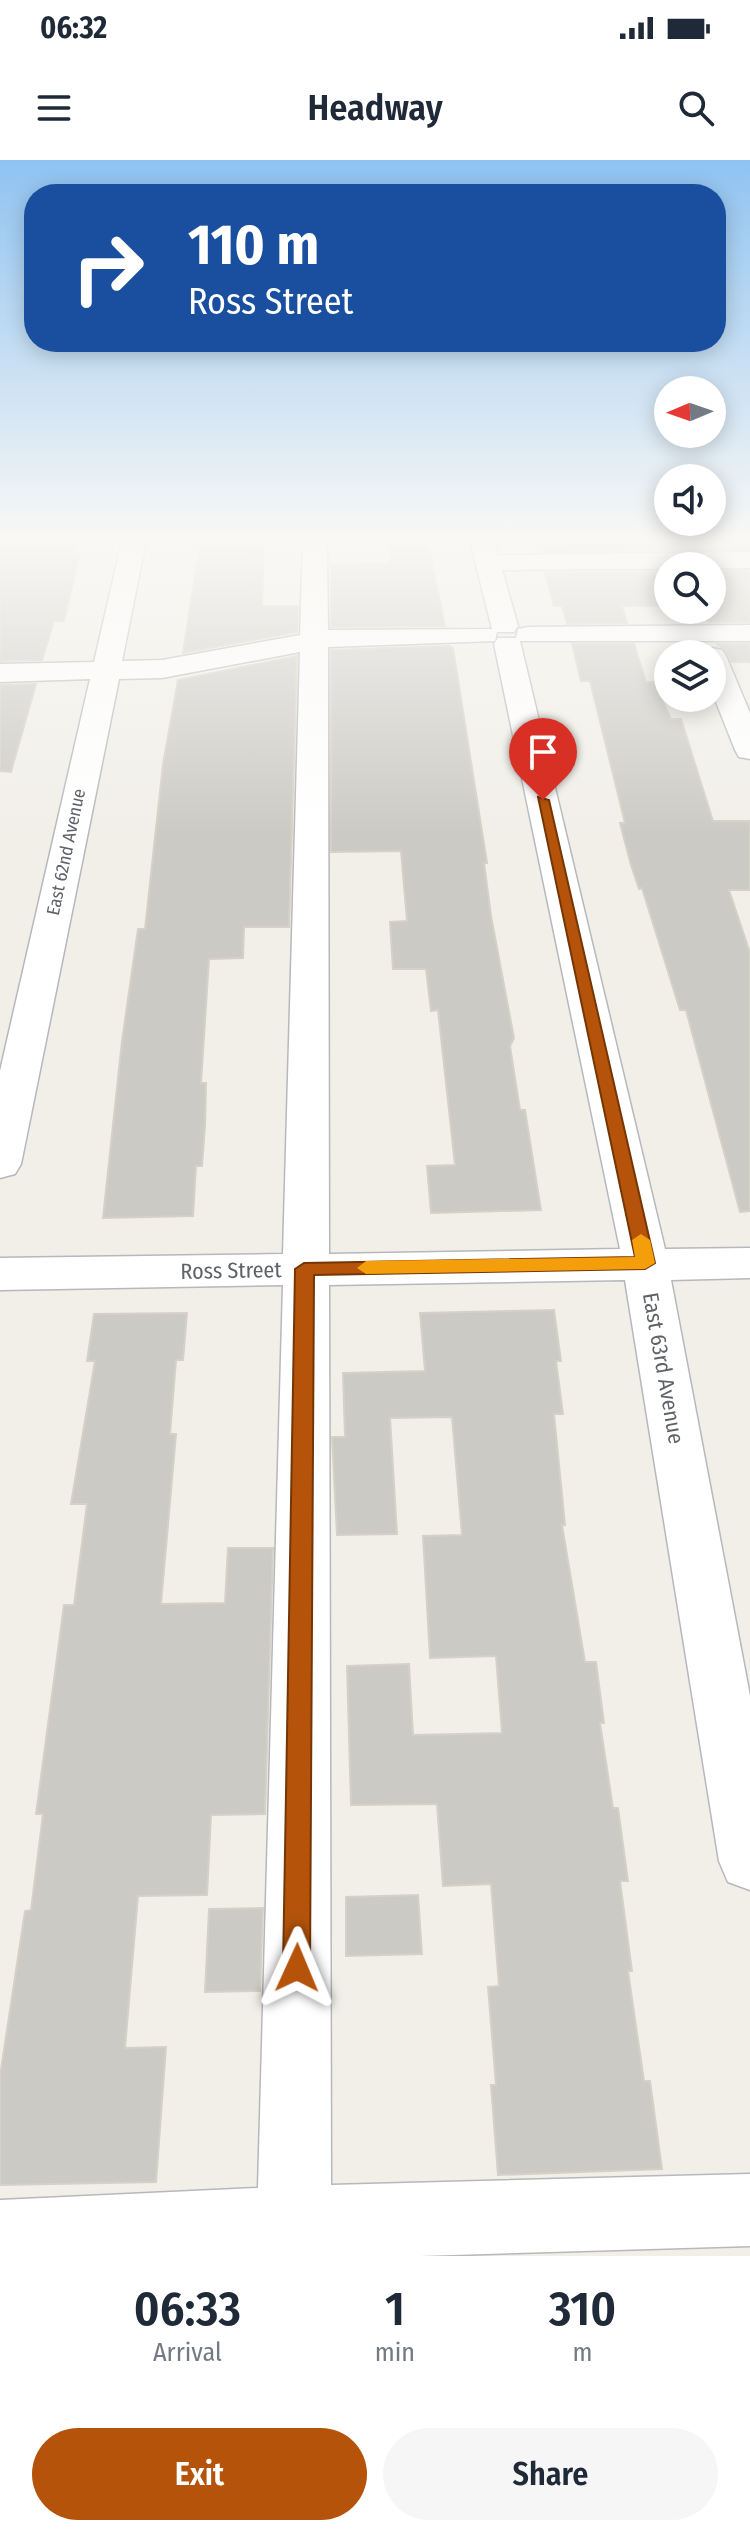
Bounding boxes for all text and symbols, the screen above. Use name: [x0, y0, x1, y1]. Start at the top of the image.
text: 06:32: [40, 10, 107, 46]
icon: menu: [32, 86, 76, 130]
text: Headway: [307, 86, 443, 130]
icon: search: [674, 86, 718, 130]
text: 110 m: [188, 212, 319, 279]
icon: right: [56, 216, 160, 320]
text: Ross Street: [188, 280, 353, 324]
north arrow: [654, 376, 726, 448]
map controls: [654, 376, 726, 712]
button: sound: [654, 464, 726, 536]
button: search: [654, 552, 726, 624]
button: layers: [654, 640, 726, 712]
pin: [509, 718, 577, 800]
icon: arrive: [521, 730, 565, 774]
street label: East 62nd Avenue: [42, 787, 90, 917]
street label: Ross Street: [180, 1256, 283, 1285]
street label: East 63rd Avenue: [637, 1290, 690, 1446]
position arrow: [255, 1926, 339, 2010]
text: 06:33: [134, 2280, 241, 2338]
text: 1: [385, 2280, 405, 2338]
text: 310: [549, 2280, 616, 2338]
text: Arrival: [153, 2337, 222, 2368]
text: min: [375, 2337, 415, 2368]
text: m: [573, 2337, 593, 2368]
button: Exit: [32, 2428, 367, 2520]
button: Share: [383, 2428, 718, 2520]

